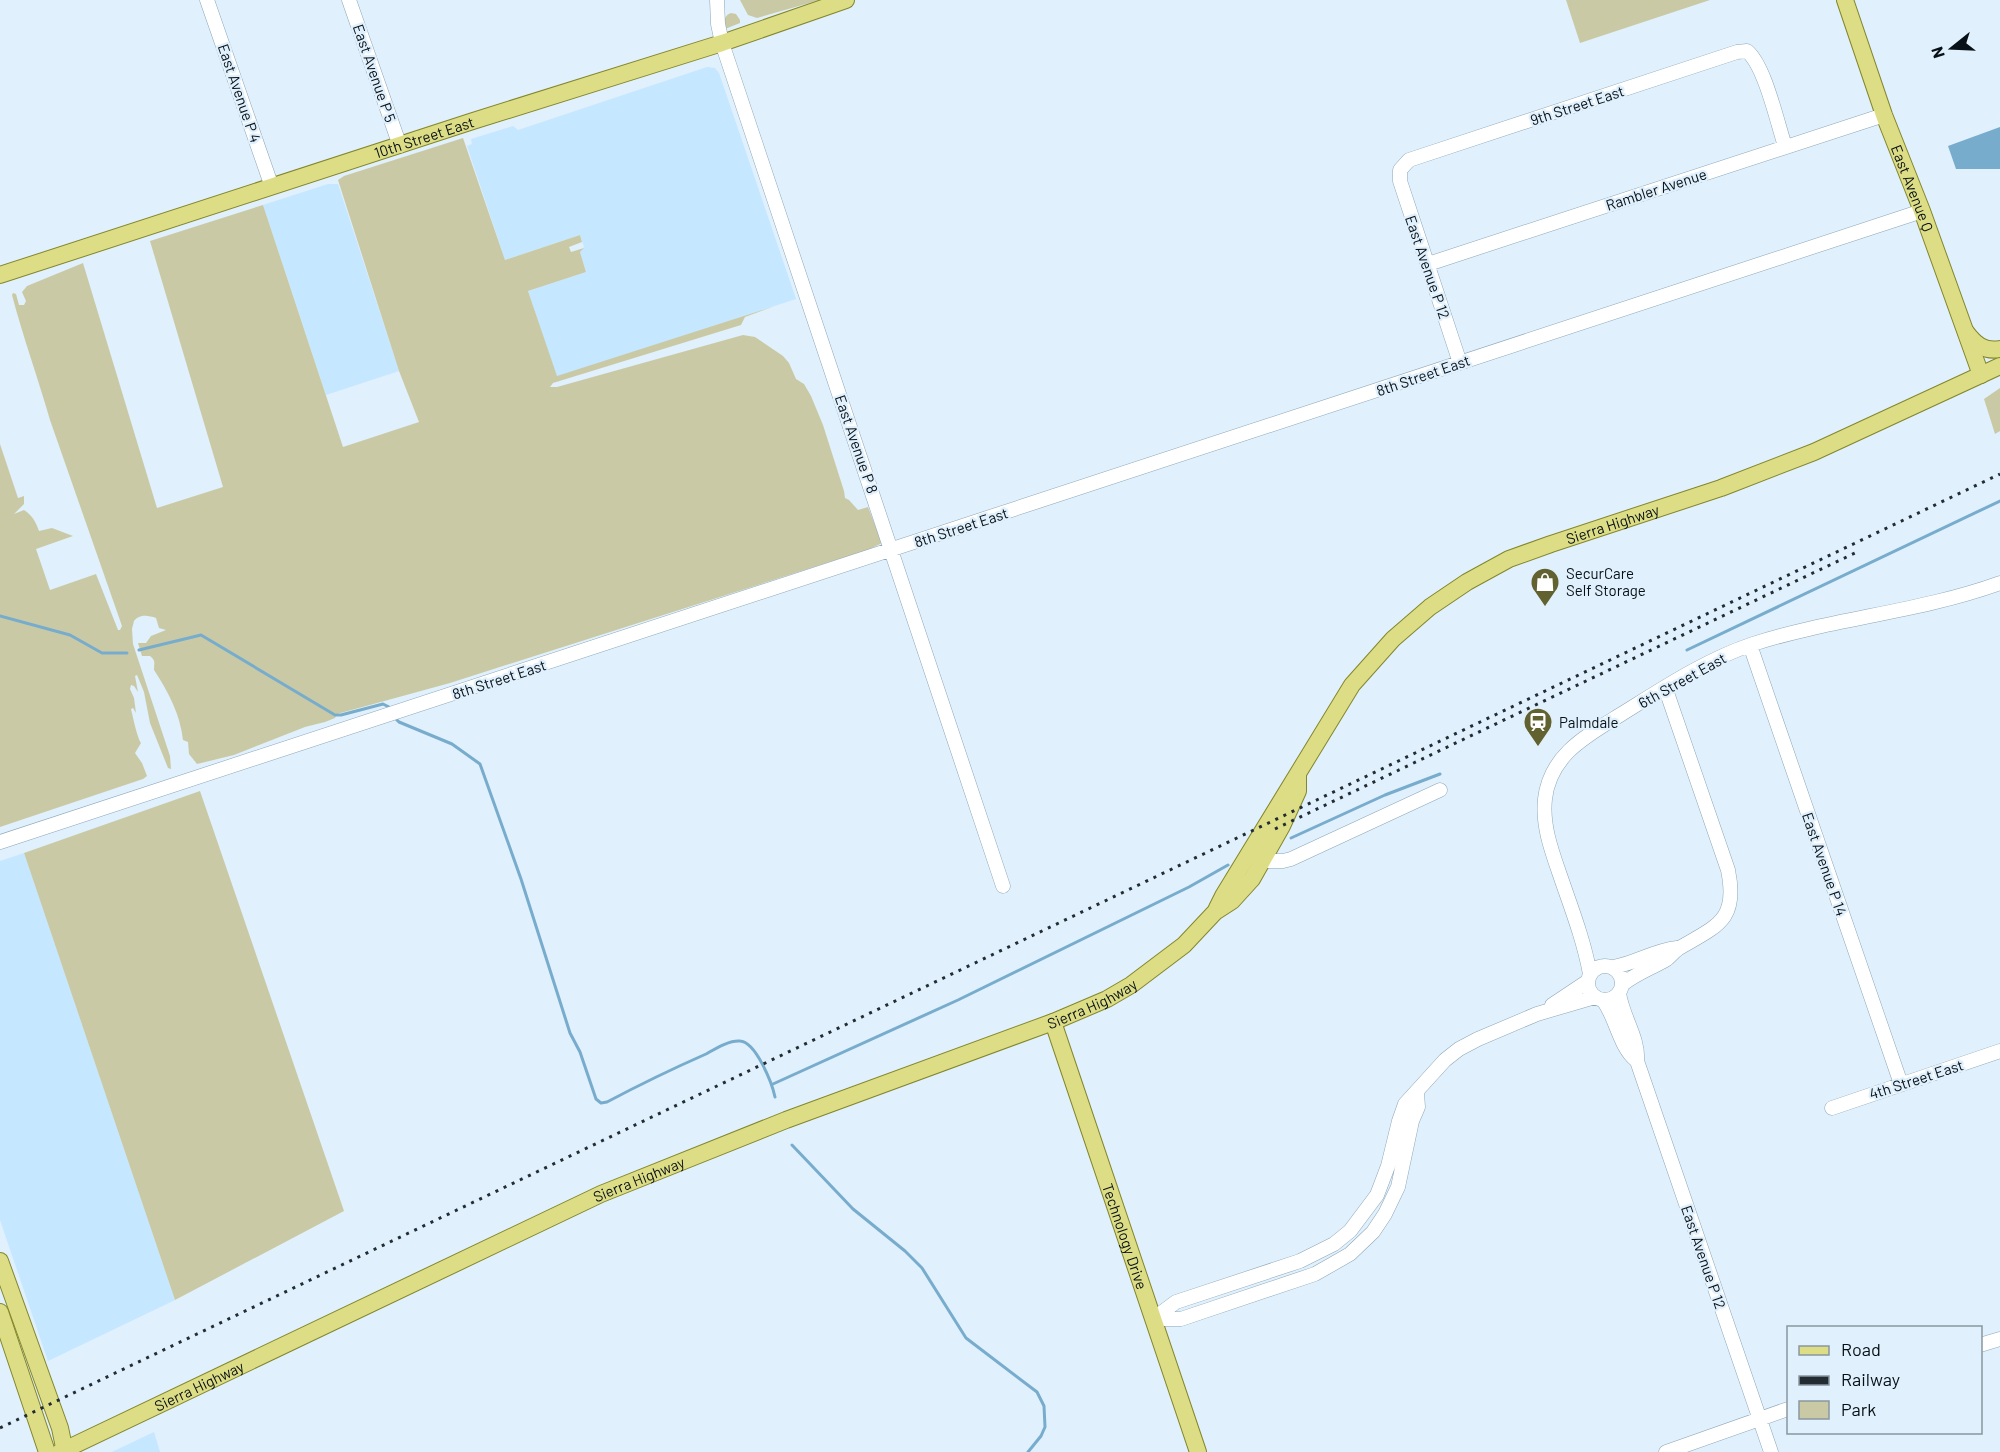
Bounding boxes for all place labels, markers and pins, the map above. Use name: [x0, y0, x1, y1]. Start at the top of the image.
place label: SecurCare Self Storage: [1566, 564, 1646, 599]
shop icon: SecurCare Self Storage: [1529, 566, 1561, 608]
station icon: Palmdale: [1522, 706, 1554, 748]
place label: Palmdale: [1559, 713, 1619, 731]

